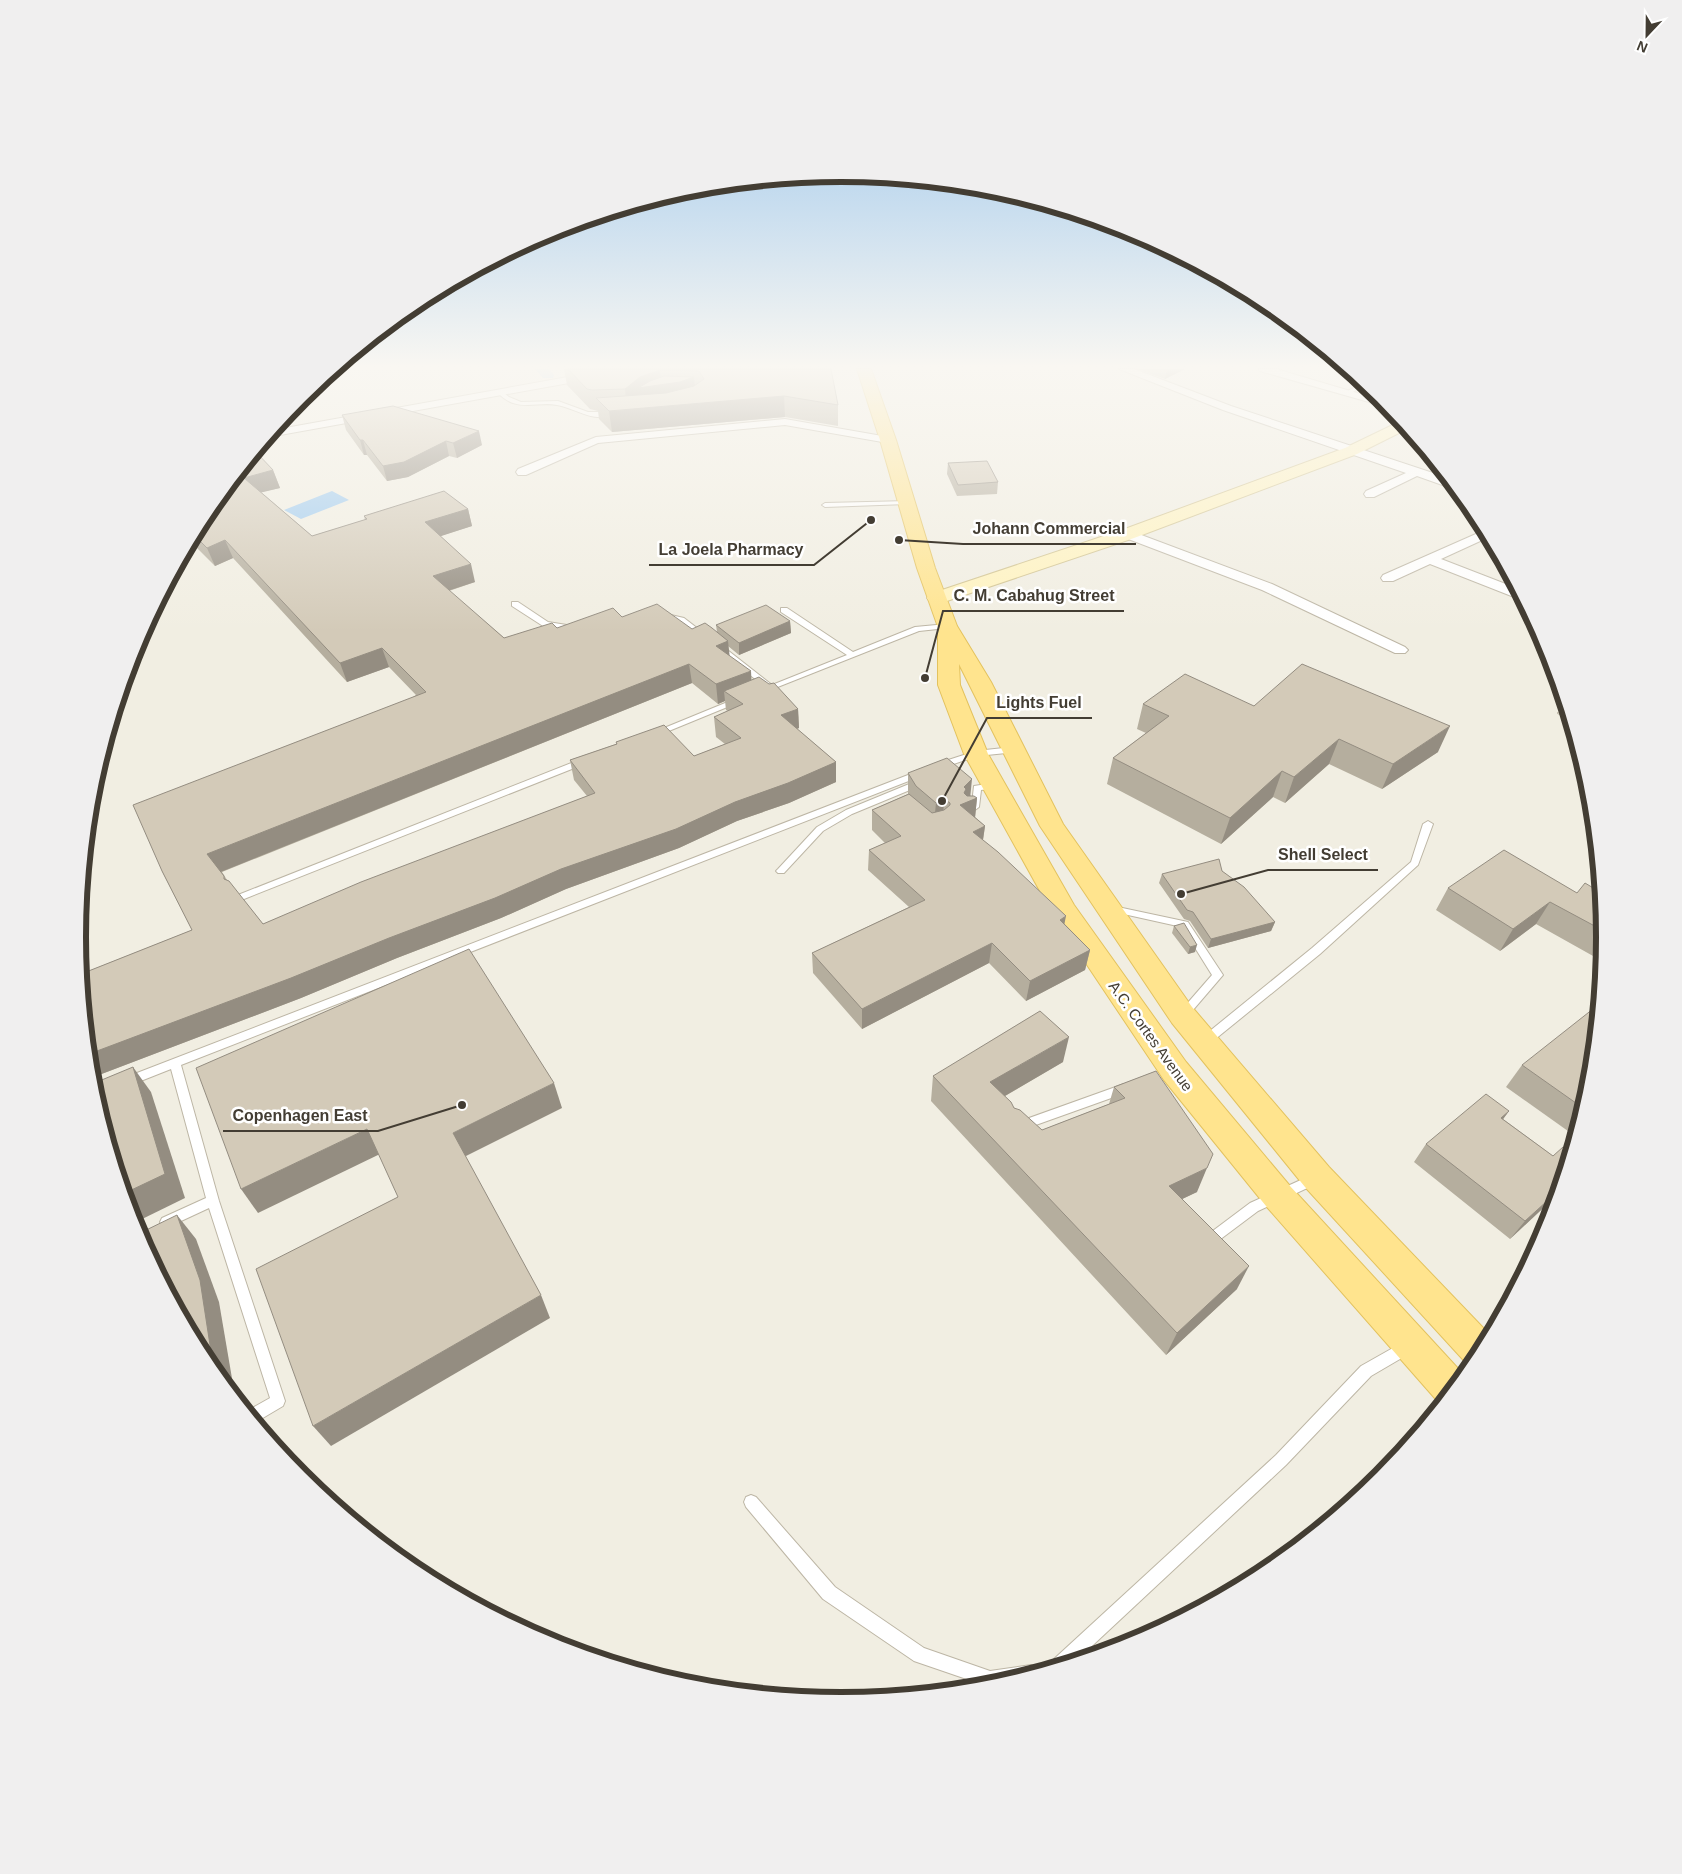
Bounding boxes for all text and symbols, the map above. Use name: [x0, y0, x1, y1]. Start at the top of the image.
north arrow: [1622, 10, 1672, 60]
text: N: [1634, 38, 1650, 56]
callout: Johann Commercial: [963, 513, 1136, 544]
text: Johann Commercial: [973, 520, 1125, 537]
callout: La Joela Pharmacy: [649, 534, 814, 565]
text: La Joela Pharmacy: [659, 541, 804, 558]
callout: C. M. Cabahug Street: [943, 580, 1124, 611]
text: C. M. Cabahug Street: [954, 587, 1115, 604]
callout: Lights Fuel: [987, 687, 1092, 718]
text: Lights Fuel: [996, 694, 1082, 711]
callout: Shell Select: [1268, 839, 1378, 870]
text: Shell Select: [1278, 846, 1369, 863]
street label: A.C. Cortes Avenue: [1105, 978, 1197, 1094]
callout: Copenhagen East: [223, 1100, 378, 1131]
text: Copenhagen East: [232, 1107, 368, 1124]

